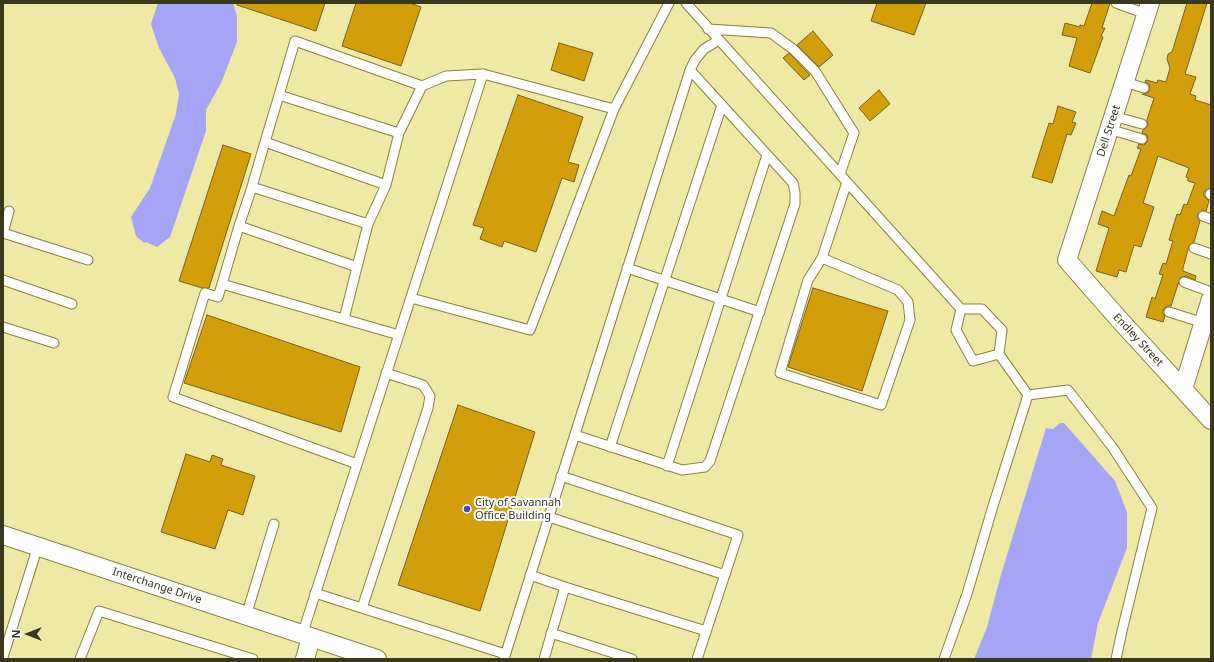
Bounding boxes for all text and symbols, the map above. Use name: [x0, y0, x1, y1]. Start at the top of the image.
street label: Dell Street: [1094, 104, 1124, 158]
street label: Endley Street: [1110, 311, 1166, 369]
place label: City of Savannah Office Building: [475, 496, 561, 522]
marker: City of Savannah Office Building: [462, 504, 472, 514]
street label: Interchange Drive: [111, 565, 203, 607]
north arrow: [8, 614, 48, 654]
text: N: [8, 630, 23, 638]

